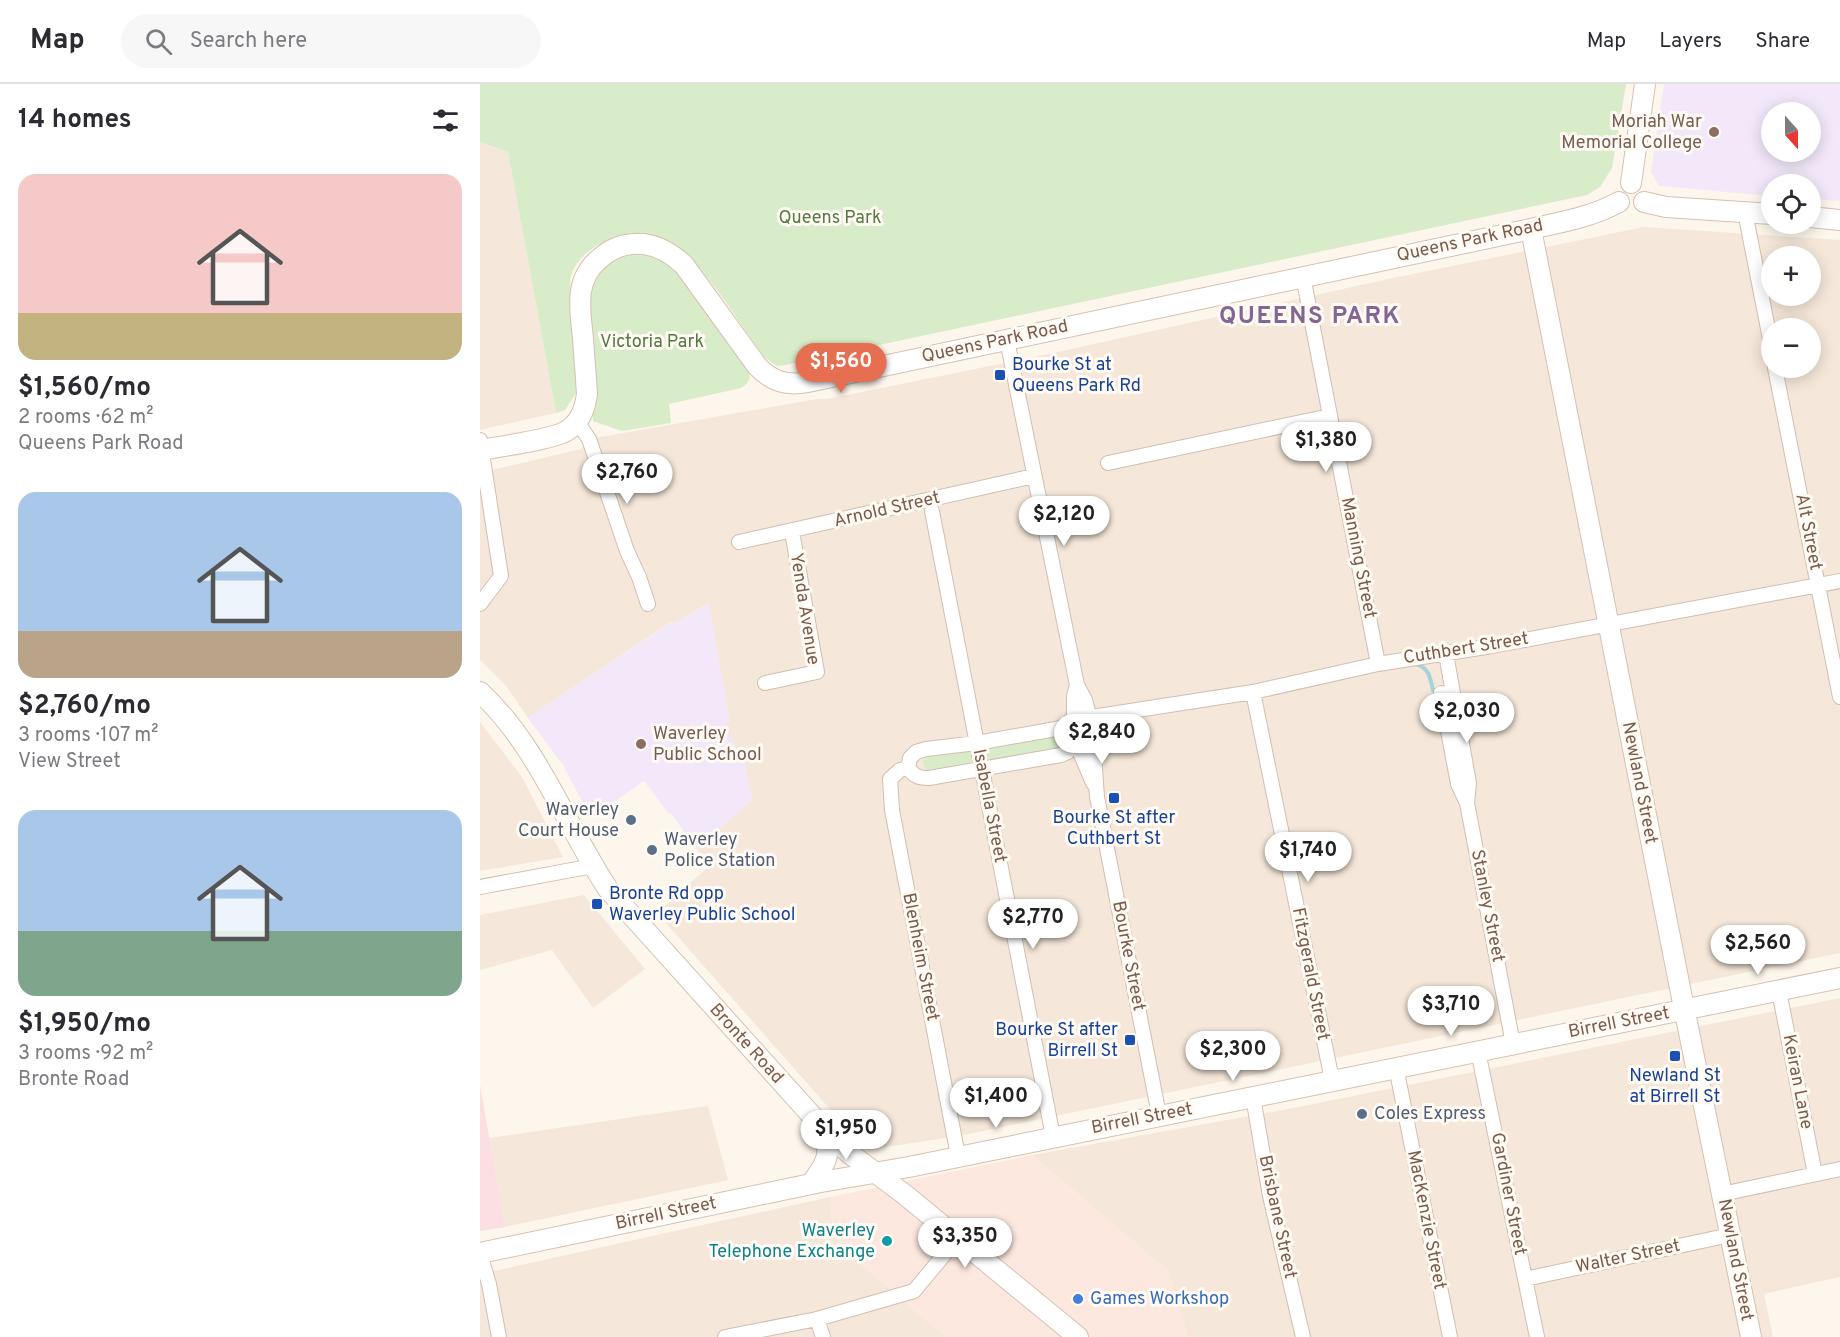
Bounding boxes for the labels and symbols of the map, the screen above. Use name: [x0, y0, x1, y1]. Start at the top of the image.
north arrow: [1761, 102, 1821, 162]
place label: Moriah War Memorial College: [1561, 111, 1702, 155]
marker: Moriah War Memorial College: [1707, 125, 1721, 139]
park label: Queens Park: [778, 207, 882, 230]
street label: Queens Park Road: [1395, 214, 1545, 268]
district label: QUEENS PARK: [1219, 302, 1401, 332]
street label: Queens Park Road: [920, 315, 1070, 369]
park label: Victoria Park: [600, 331, 704, 354]
pin: $1,560: [792, 343, 890, 394]
place label: Bourke St at Queens Park Rd: [1012, 354, 1141, 398]
marker: Bourke St at Queens Park Rd: [993, 368, 1007, 382]
pin: $1,380: [1277, 422, 1375, 473]
pin: $2,760: [578, 454, 676, 505]
street label: Arnold Street: [832, 487, 942, 533]
street label: Alt Street: [1789, 492, 1827, 572]
street label: Manning Street: [1335, 495, 1381, 621]
pin: $2,120: [1015, 496, 1113, 547]
street label: Yenda Avenue: [784, 551, 824, 667]
street label: Cuthbert Street: [1402, 628, 1530, 670]
pin: $2,030: [1418, 693, 1516, 744]
pin: $2,840: [1053, 714, 1151, 765]
street label: Newland Street: [1616, 720, 1662, 846]
place label: Waverley Public School: [653, 723, 762, 767]
marker: Waverley Public School: [634, 737, 648, 751]
street label: Isabella Street: [967, 747, 1011, 865]
marker: Bourke St after Cuthbert St: [1107, 791, 1121, 805]
place label: Waverley Court House: [518, 799, 619, 843]
place label: Bourke St after Cuthbert St: [1053, 807, 1175, 851]
marker: Waverley Court House: [624, 813, 638, 827]
place label: Waverley Police Station: [664, 829, 775, 873]
pin: $1,740: [1259, 832, 1357, 883]
marker: Waverley Police Station: [645, 843, 659, 857]
street label: Stanley Street: [1465, 848, 1509, 964]
place label: Bronte Rd opp Waverley Public School: [609, 883, 796, 927]
street label: Blenheim Street: [896, 891, 944, 1023]
marker: Bronte Rd opp Waverley Public School: [590, 897, 604, 911]
pin: $2,770: [984, 899, 1082, 950]
street label: Bourke Street: [1106, 899, 1150, 1013]
street label: Fitzgerald Street: [1286, 906, 1334, 1042]
pin: $2,560: [1709, 925, 1807, 976]
pin: $3,710: [1402, 986, 1500, 1037]
street label: Bronte Road: [704, 999, 788, 1089]
street label: Birrell Street: [1566, 1002, 1672, 1044]
place label: Bourke St after Birrell St: [995, 1019, 1118, 1063]
pin: $2,300: [1184, 1031, 1282, 1082]
marker: Bourke St after Birrell St: [1123, 1033, 1137, 1047]
street label: Keiran Lane: [1777, 1033, 1817, 1131]
marker: Newland St at Birrell St: [1668, 1049, 1682, 1063]
place label: Newland St at Birrell St: [1629, 1065, 1721, 1109]
pin: $1,400: [947, 1078, 1045, 1129]
street label: Birrell Street: [1089, 1098, 1195, 1140]
place label: Coles Express: [1374, 1103, 1486, 1126]
marker: Coles Express: [1355, 1107, 1369, 1121]
pin: $1,950: [797, 1110, 895, 1161]
street label: Gardiner Street: [1485, 1131, 1531, 1257]
street label: MacKenzie Street: [1401, 1148, 1451, 1292]
street label: Brisbane Street: [1253, 1153, 1301, 1281]
street label: Birrell Street: [613, 1192, 719, 1236]
street label: Newland Street: [1712, 1197, 1758, 1323]
pin: $3,350: [916, 1218, 1014, 1269]
place label: Waverley Telephone Exchange: [708, 1220, 875, 1264]
marker: Waverley Telephone Exchange: [880, 1234, 894, 1248]
street label: Walter Street: [1574, 1235, 1682, 1279]
place label: Games Workshop: [1090, 1288, 1229, 1311]
marker: Games Workshop: [1071, 1292, 1085, 1306]

